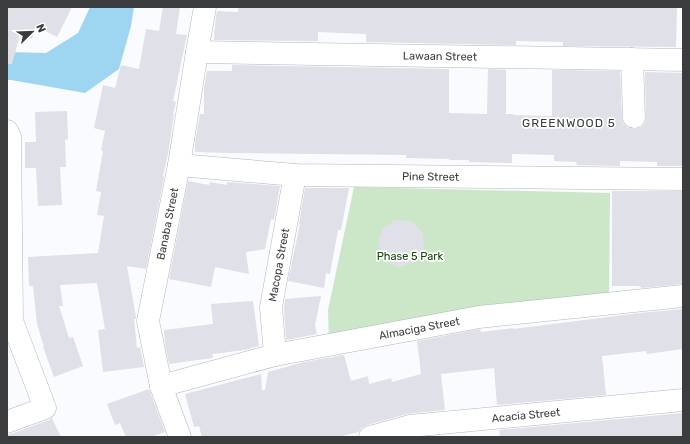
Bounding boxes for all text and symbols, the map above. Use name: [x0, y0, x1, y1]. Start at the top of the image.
north arrow: [12, 12, 52, 52]
text: N: [33, 22, 48, 35]
street label: Lawaan Street: [403, 49, 478, 63]
district label: GREENWOOD 5: [522, 116, 616, 130]
street label: Pine Street: [402, 170, 460, 183]
street label: Banaba Street: [154, 186, 181, 261]
street label: Macopa Street: [266, 226, 292, 303]
park label: Phase 5 Park: [377, 250, 444, 263]
street label: Almaciga Street: [378, 314, 461, 342]
street label: Acacia Street: [491, 405, 562, 425]

